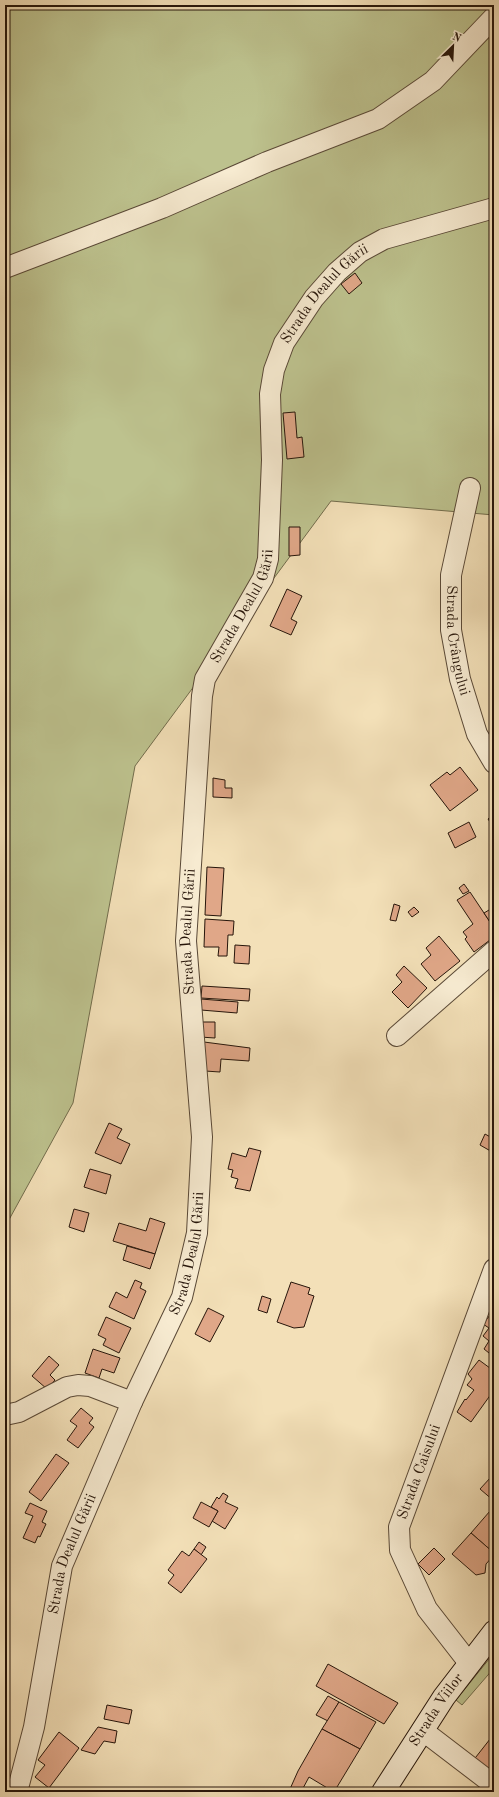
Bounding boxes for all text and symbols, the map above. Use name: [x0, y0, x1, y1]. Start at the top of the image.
north arrow: [433, 26, 473, 66]
text: N: [450, 32, 463, 45]
street label: Strada Dealul Gării: [278, 242, 371, 346]
street label: Strada Dealul Gării: [208, 549, 276, 666]
street label: Strada Crângului: [443, 585, 472, 697]
street label: Strada Dealul Gării: [178, 868, 198, 995]
street label: Strada Dealul Gării: [167, 1191, 207, 1318]
street label: Strada Caisului: [395, 1422, 444, 1521]
street label: Strada Dealul Gării: [46, 1492, 99, 1615]
street label: Strada Viilor: [407, 1671, 467, 1749]

